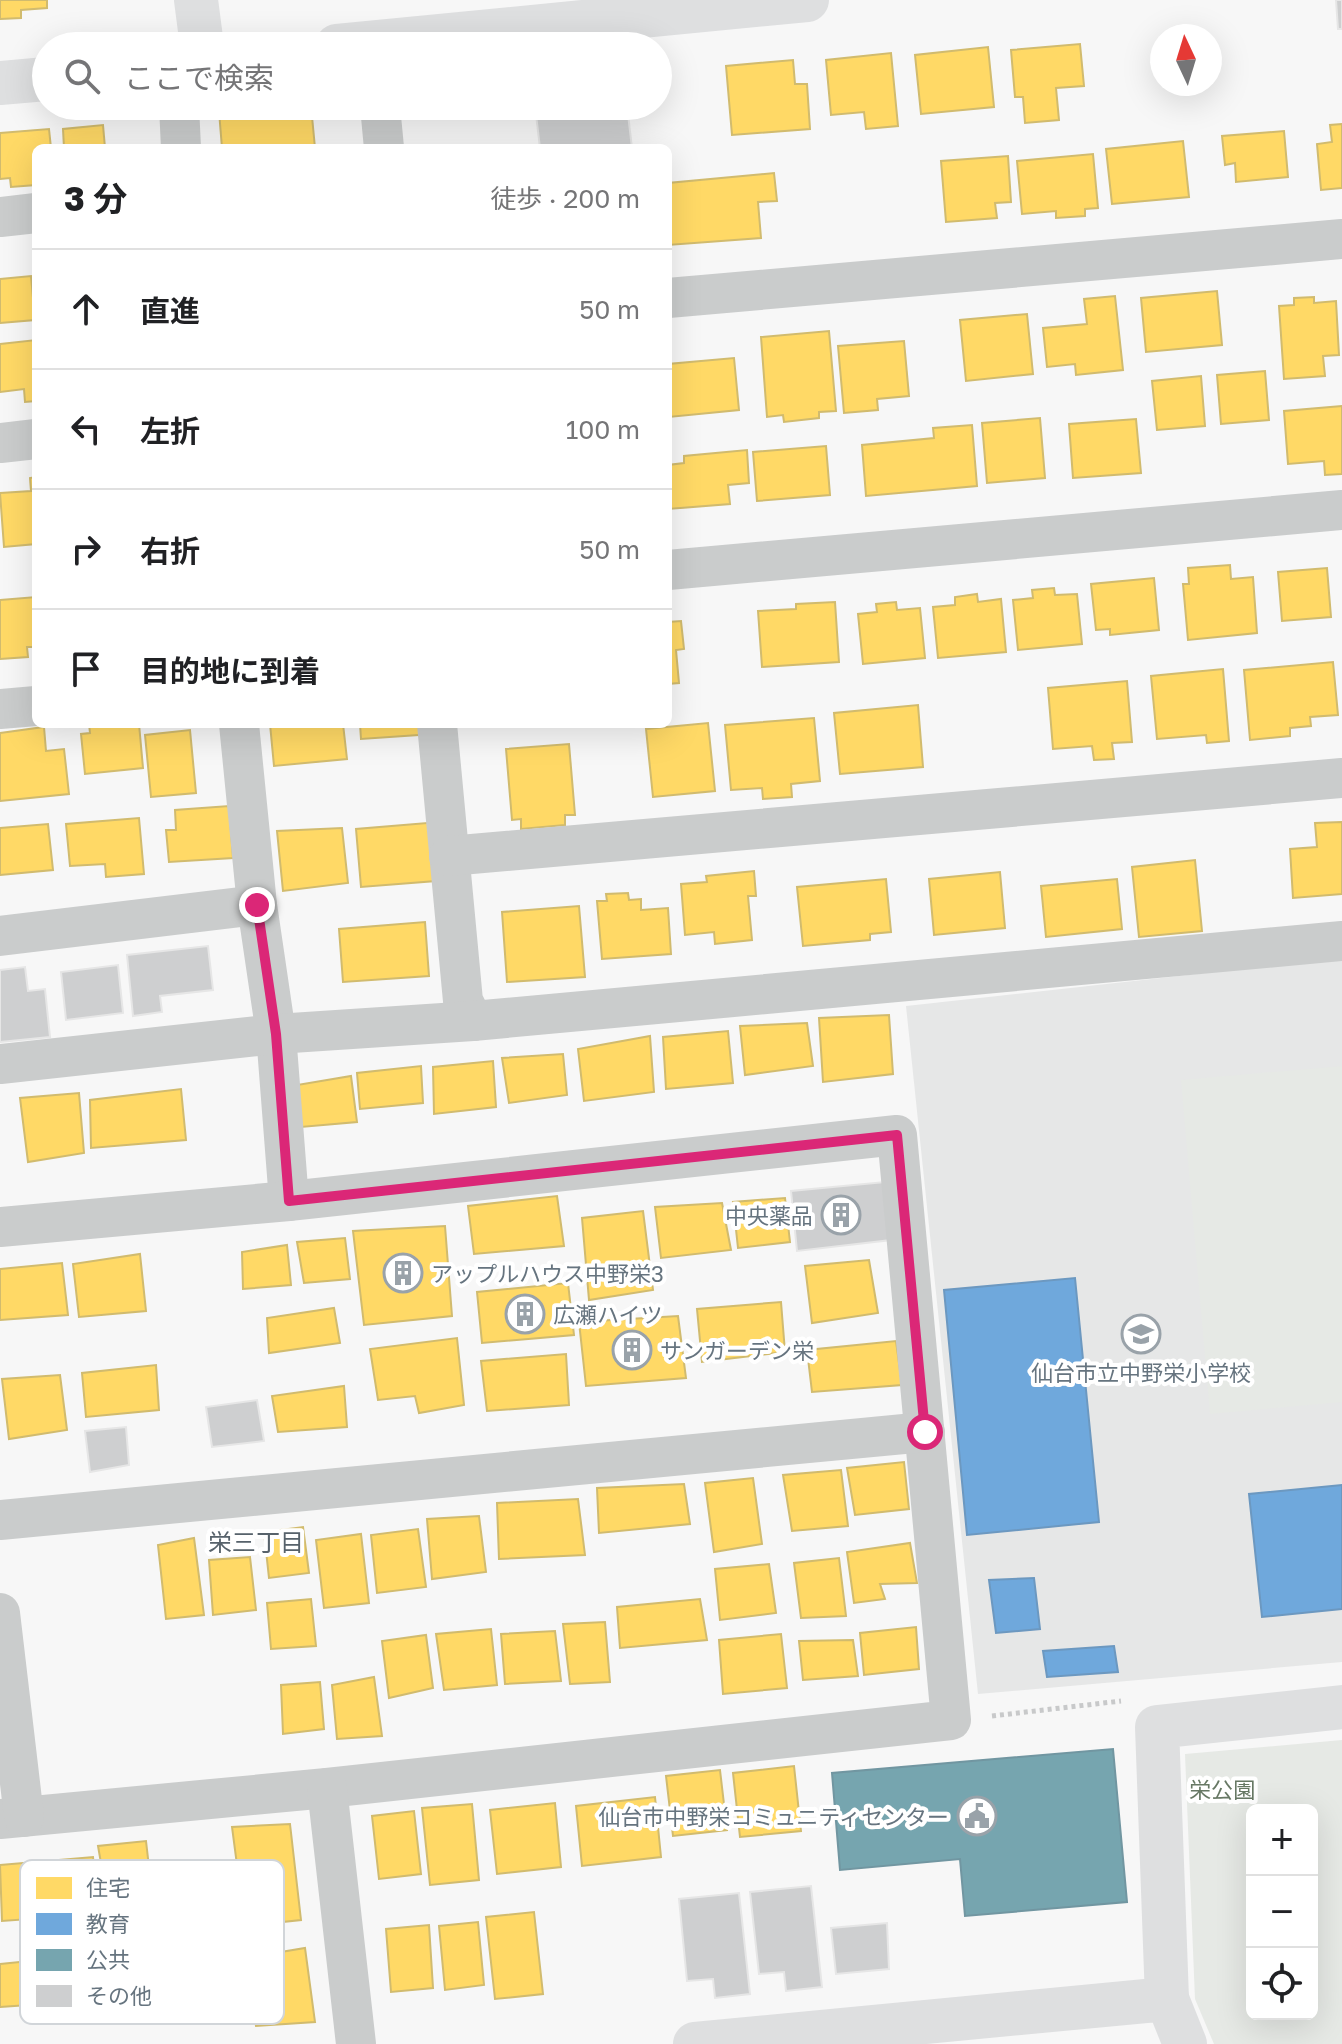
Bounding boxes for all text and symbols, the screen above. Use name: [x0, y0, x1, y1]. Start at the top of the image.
north arrow: [1150, 24, 1222, 96]
search box: [32, 32, 672, 120]
icon: search: [60, 54, 104, 98]
text: ここで検索: [124, 60, 274, 96]
text: 3 分: [64, 178, 127, 218]
text: 徒歩 · 200 m: [490, 183, 640, 214]
icon: ahead: [64, 287, 108, 331]
text: 直進: [140, 293, 200, 329]
text: 50 m: [579, 294, 640, 325]
icon: left: [64, 407, 108, 451]
text: 左折: [140, 413, 200, 449]
text: 100 m: [566, 414, 640, 445]
icon: right: [64, 527, 108, 571]
text: 右折: [140, 533, 200, 569]
text: 50 m: [579, 534, 640, 565]
icon: arrive: [64, 647, 108, 691]
text: 目的地に到着: [140, 653, 320, 689]
route end: [239, 887, 275, 923]
building icon: 中央薬品: [820, 1194, 862, 1236]
place label: 中央薬品: [725, 1202, 813, 1229]
building icon: アップルハウス中野栄3: [382, 1252, 424, 1294]
place label: アップルハウス中野栄3: [431, 1260, 664, 1287]
building icon: 広瀬ハイツ: [504, 1293, 546, 1335]
place label: 広瀬ハイツ: [553, 1301, 663, 1328]
school or university icon: 仙台市立中野栄小学校: [1120, 1313, 1162, 1355]
building icon: サンガーデン栄: [611, 1329, 653, 1371]
place label: サンガーデン栄: [660, 1337, 814, 1364]
place label: 仙台市立中野栄小学校: [1031, 1359, 1251, 1386]
route start: [907, 1414, 943, 1450]
district label: 栄三丁目: [208, 1527, 304, 1556]
park label: 栄公園: [1189, 1776, 1255, 1803]
public building icon: 仙台市中野栄コミュニティセンター: [956, 1795, 998, 1837]
place label: 仙台市中野栄コミュニティセンター: [598, 1803, 949, 1830]
map controls: [1246, 1804, 1318, 2020]
button: +: [1246, 1804, 1318, 1876]
legend: [20, 1860, 284, 2024]
text: 住宅: [86, 1874, 130, 1901]
button: −: [1246, 1876, 1318, 1948]
text: 教育: [86, 1910, 130, 1937]
text: 公共: [86, 1946, 130, 1973]
button: locate: [1246, 1948, 1318, 2020]
text: その他: [86, 1982, 152, 2009]

